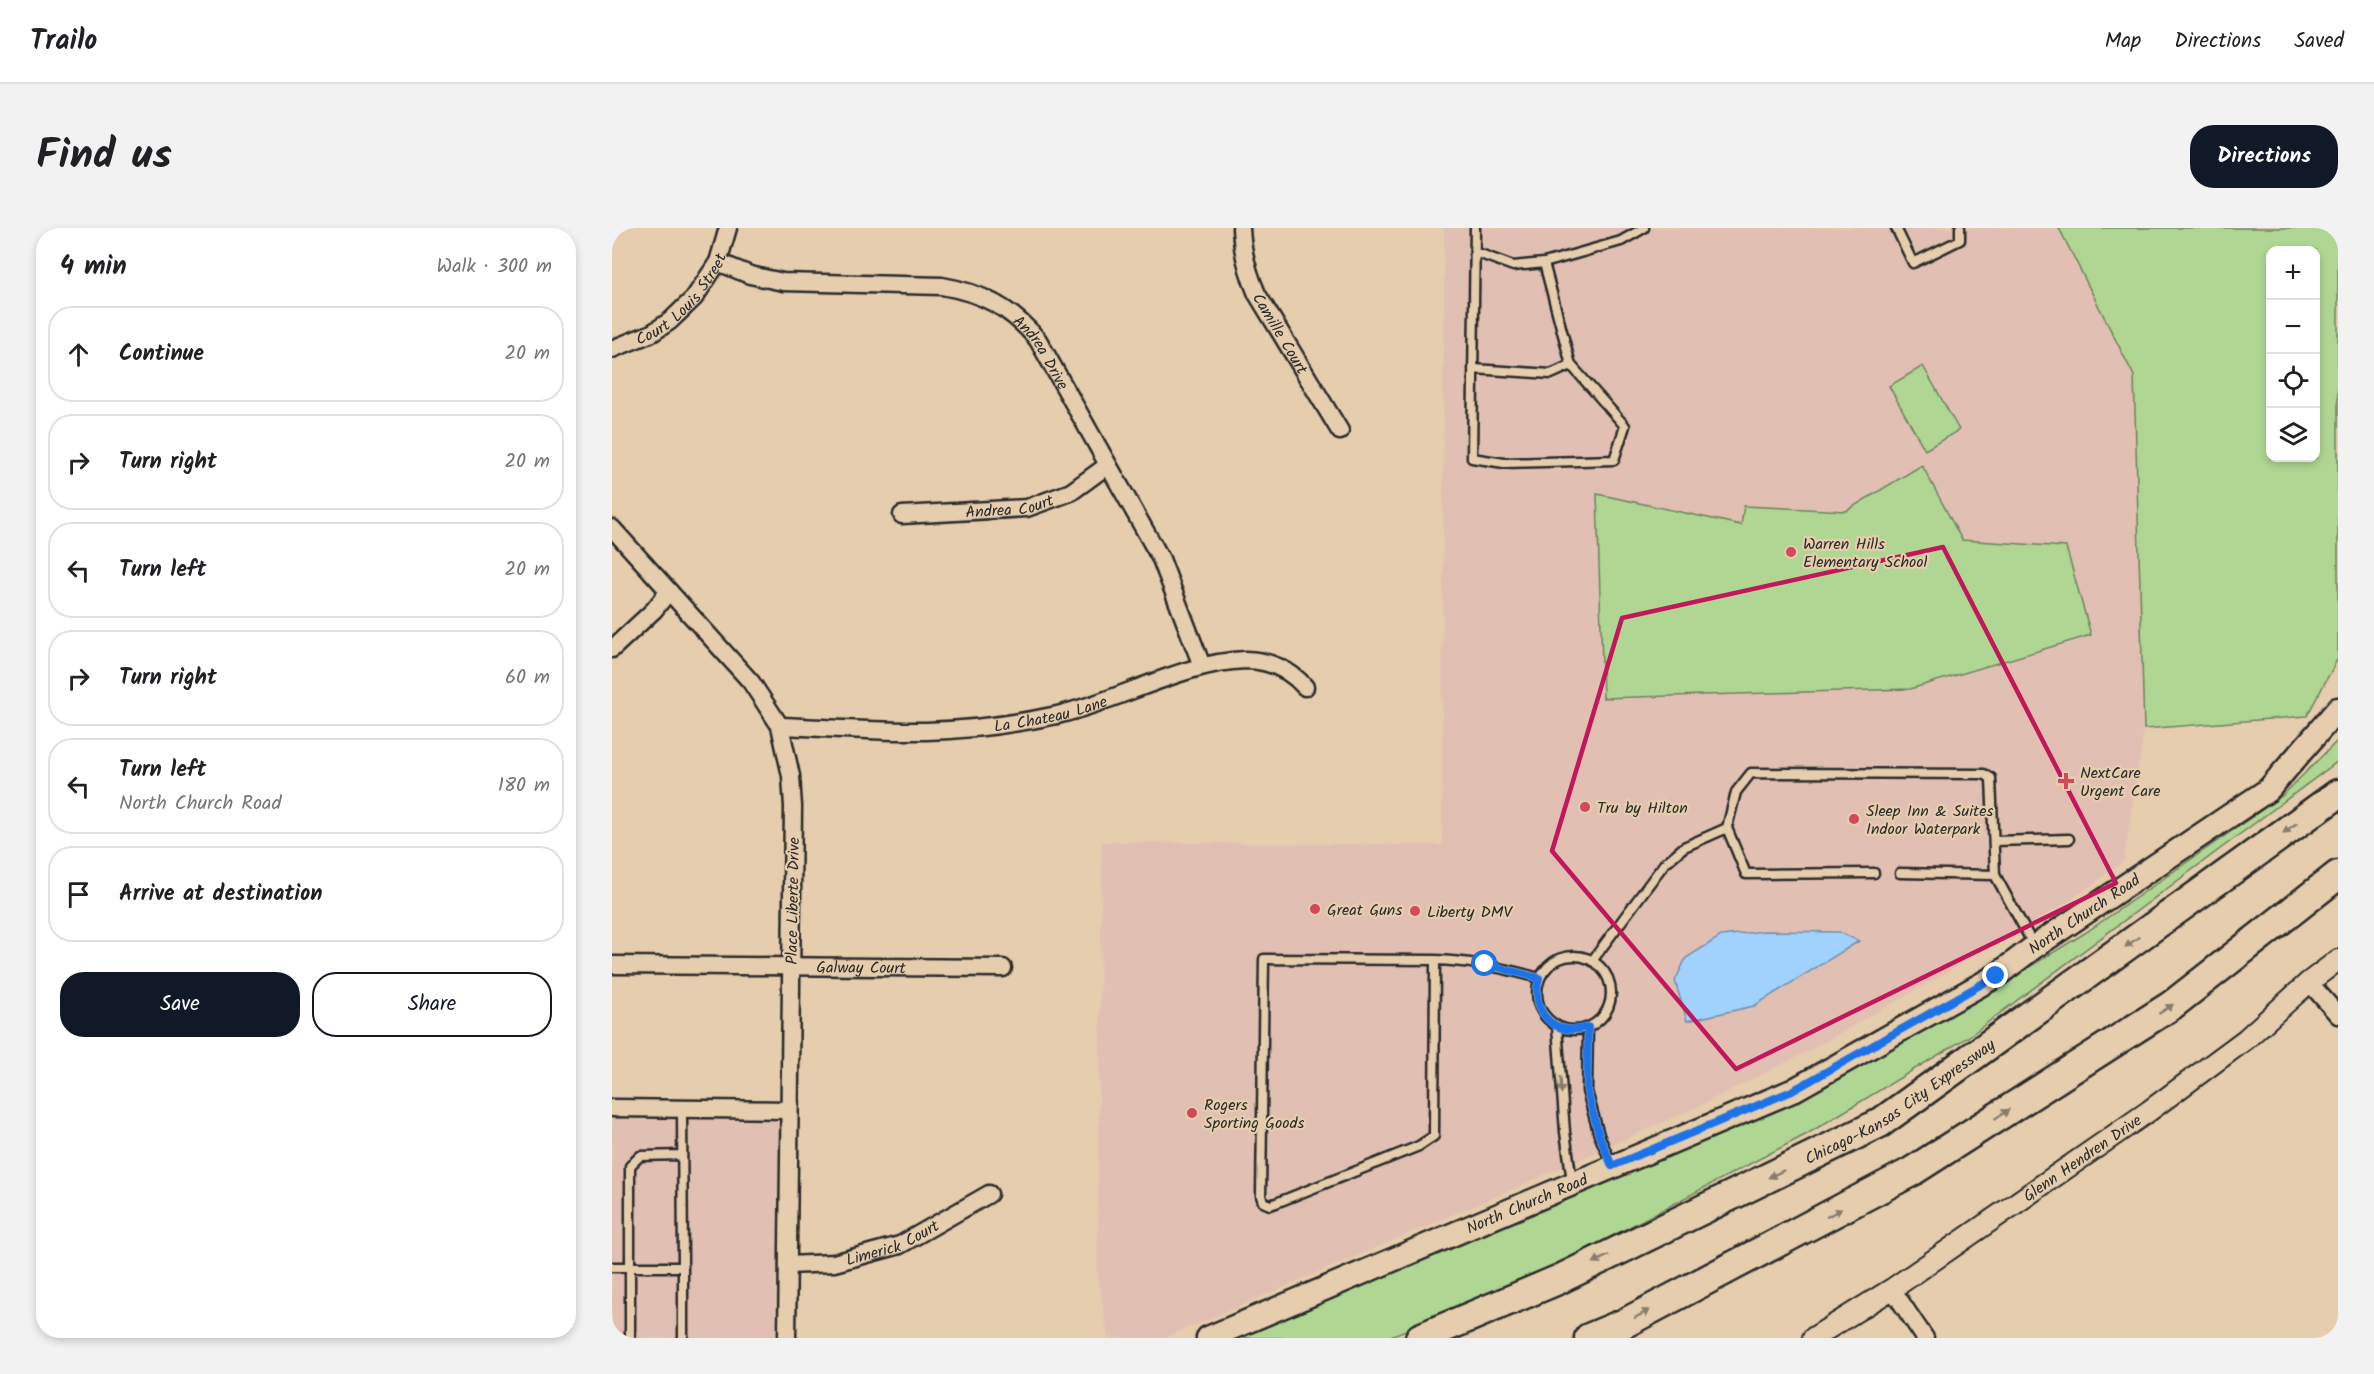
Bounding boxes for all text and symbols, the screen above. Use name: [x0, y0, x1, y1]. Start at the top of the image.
text: Trailo: [30, 19, 97, 64]
text: Map: [2105, 25, 2141, 58]
text: Directions: [2174, 25, 2261, 58]
text: Saved: [2294, 25, 2344, 58]
text: Find us: [36, 123, 172, 190]
button: Directions: [2190, 125, 2338, 188]
text: 4 min: [60, 246, 127, 288]
map controls: [2266, 246, 2320, 462]
button: +: [2266, 246, 2320, 300]
street label: Court Louis Street: [632, 250, 734, 352]
text: Walk · 300 m: [437, 251, 552, 283]
street label: Camille Court: [1245, 288, 1314, 380]
button: −: [2266, 300, 2320, 354]
street label: Andrea Drive: [1007, 310, 1074, 395]
text: Continue: [119, 337, 204, 372]
icon: ahead: [62, 338, 95, 371]
text: 20 m: [504, 338, 550, 370]
button: locate: [2266, 354, 2320, 408]
button: layers: [2266, 408, 2320, 462]
text: Turn right: [119, 445, 217, 480]
icon: right: [62, 446, 95, 479]
text: 20 m: [504, 446, 550, 478]
street label: Andrea Court: [965, 488, 1058, 525]
place label: Warren Hills Elementary School: [1803, 532, 1928, 575]
marker: Warren Hills Elementary School: [1784, 545, 1798, 559]
text: Turn left: [119, 553, 206, 588]
icon: left: [62, 554, 95, 587]
text: 20 m: [504, 554, 550, 586]
text: Turn right: [119, 661, 217, 696]
icon: right: [62, 662, 95, 695]
text: 60 m: [505, 662, 550, 694]
street label: La Chateau Lane: [993, 690, 1111, 740]
text: Turn left: [119, 753, 206, 788]
place label: NextCare Urgent Care: [2080, 761, 2160, 804]
icon: left: [62, 770, 95, 803]
text: 180 m: [498, 770, 550, 802]
marker: NextCare Urgent Care: [2057, 772, 2075, 790]
text: North Church Road: [119, 788, 281, 820]
place label: Tru by Hilton: [1597, 796, 1688, 821]
place label: Sleep Inn & Suites Indoor Waterpark: [1866, 799, 1993, 842]
marker: Tru by Hilton: [1578, 800, 1592, 814]
marker: Sleep Inn & Suites Indoor Waterpark: [1847, 812, 1861, 826]
one-way arrow: [2283, 822, 2299, 834]
street label: Place Liberte Drive: [780, 837, 807, 965]
street label: North Church Road: [2024, 868, 2146, 961]
text: Arrive at destination: [119, 877, 322, 912]
icon: arrive: [62, 878, 95, 911]
place label: Great Guns: [1327, 898, 1402, 923]
place label: Liberty DMV: [1427, 900, 1513, 925]
marker: Great Guns: [1308, 902, 1322, 916]
marker: Liberty DMV: [1408, 904, 1422, 918]
one-way arrow: [2125, 936, 2141, 948]
route start: [1471, 950, 1497, 976]
street label: Galway Court: [816, 956, 907, 981]
route end: [1982, 962, 2008, 988]
button: Save: [60, 972, 300, 1037]
button: Share: [312, 972, 552, 1037]
one-way arrow: [2157, 1003, 2173, 1015]
street label: Chicago-Kansas City Expressway: [1801, 1033, 2001, 1172]
one-way arrow: [1556, 1075, 1565, 1094]
place label: Rogers Sporting Goods: [1204, 1093, 1304, 1136]
marker: Rogers Sporting Goods: [1185, 1106, 1199, 1120]
one-way arrow: [1993, 1109, 2010, 1120]
street label: Glenn Hendren Drive: [2018, 1109, 2147, 1209]
street label: North Church Road: [1463, 1167, 1593, 1241]
one-way arrow: [1767, 1168, 1785, 1178]
one-way arrow: [1825, 1208, 1842, 1218]
street label: Limerick Court: [843, 1214, 945, 1273]
one-way arrow: [1592, 1255, 1609, 1264]
one-way arrow: [1634, 1309, 1651, 1318]

